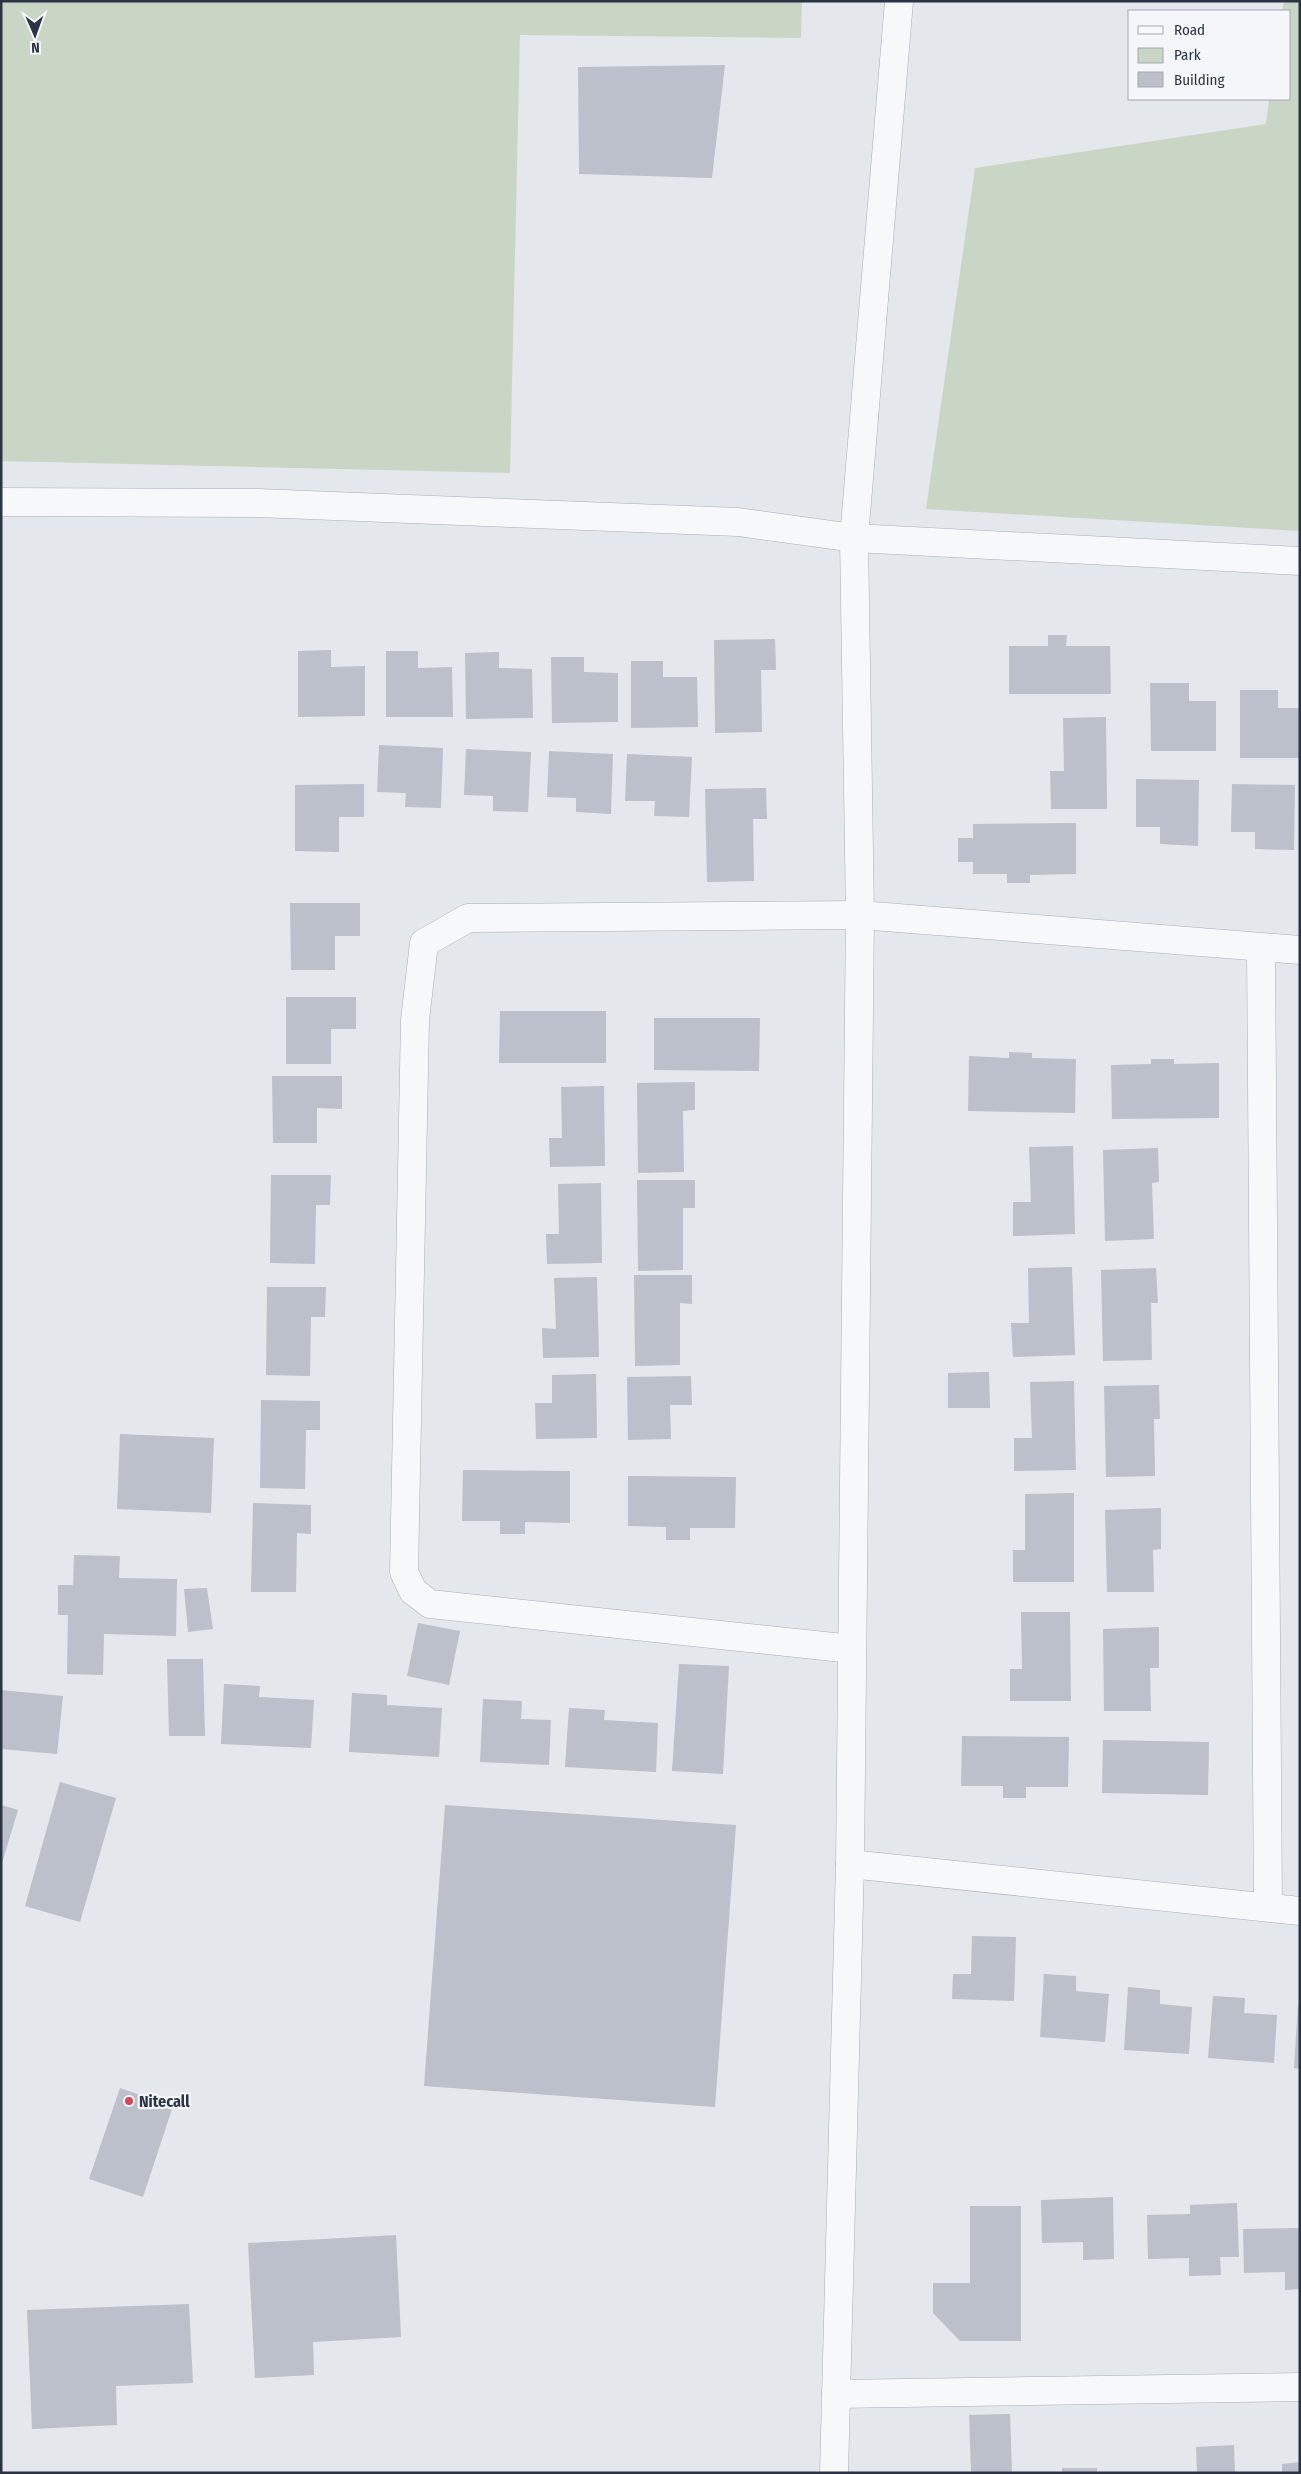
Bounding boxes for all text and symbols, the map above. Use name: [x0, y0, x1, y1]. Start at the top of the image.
north arrow: [10, 10, 60, 60]
legend: [1128, 10, 1291, 100]
text: Road: [1174, 21, 1205, 39]
text: N: [31, 39, 40, 56]
text: Park: [1174, 46, 1201, 64]
text: Building: [1174, 71, 1225, 89]
place label: Nitecall: [139, 2092, 190, 2111]
marker: Nitecall: [123, 2095, 135, 2107]

